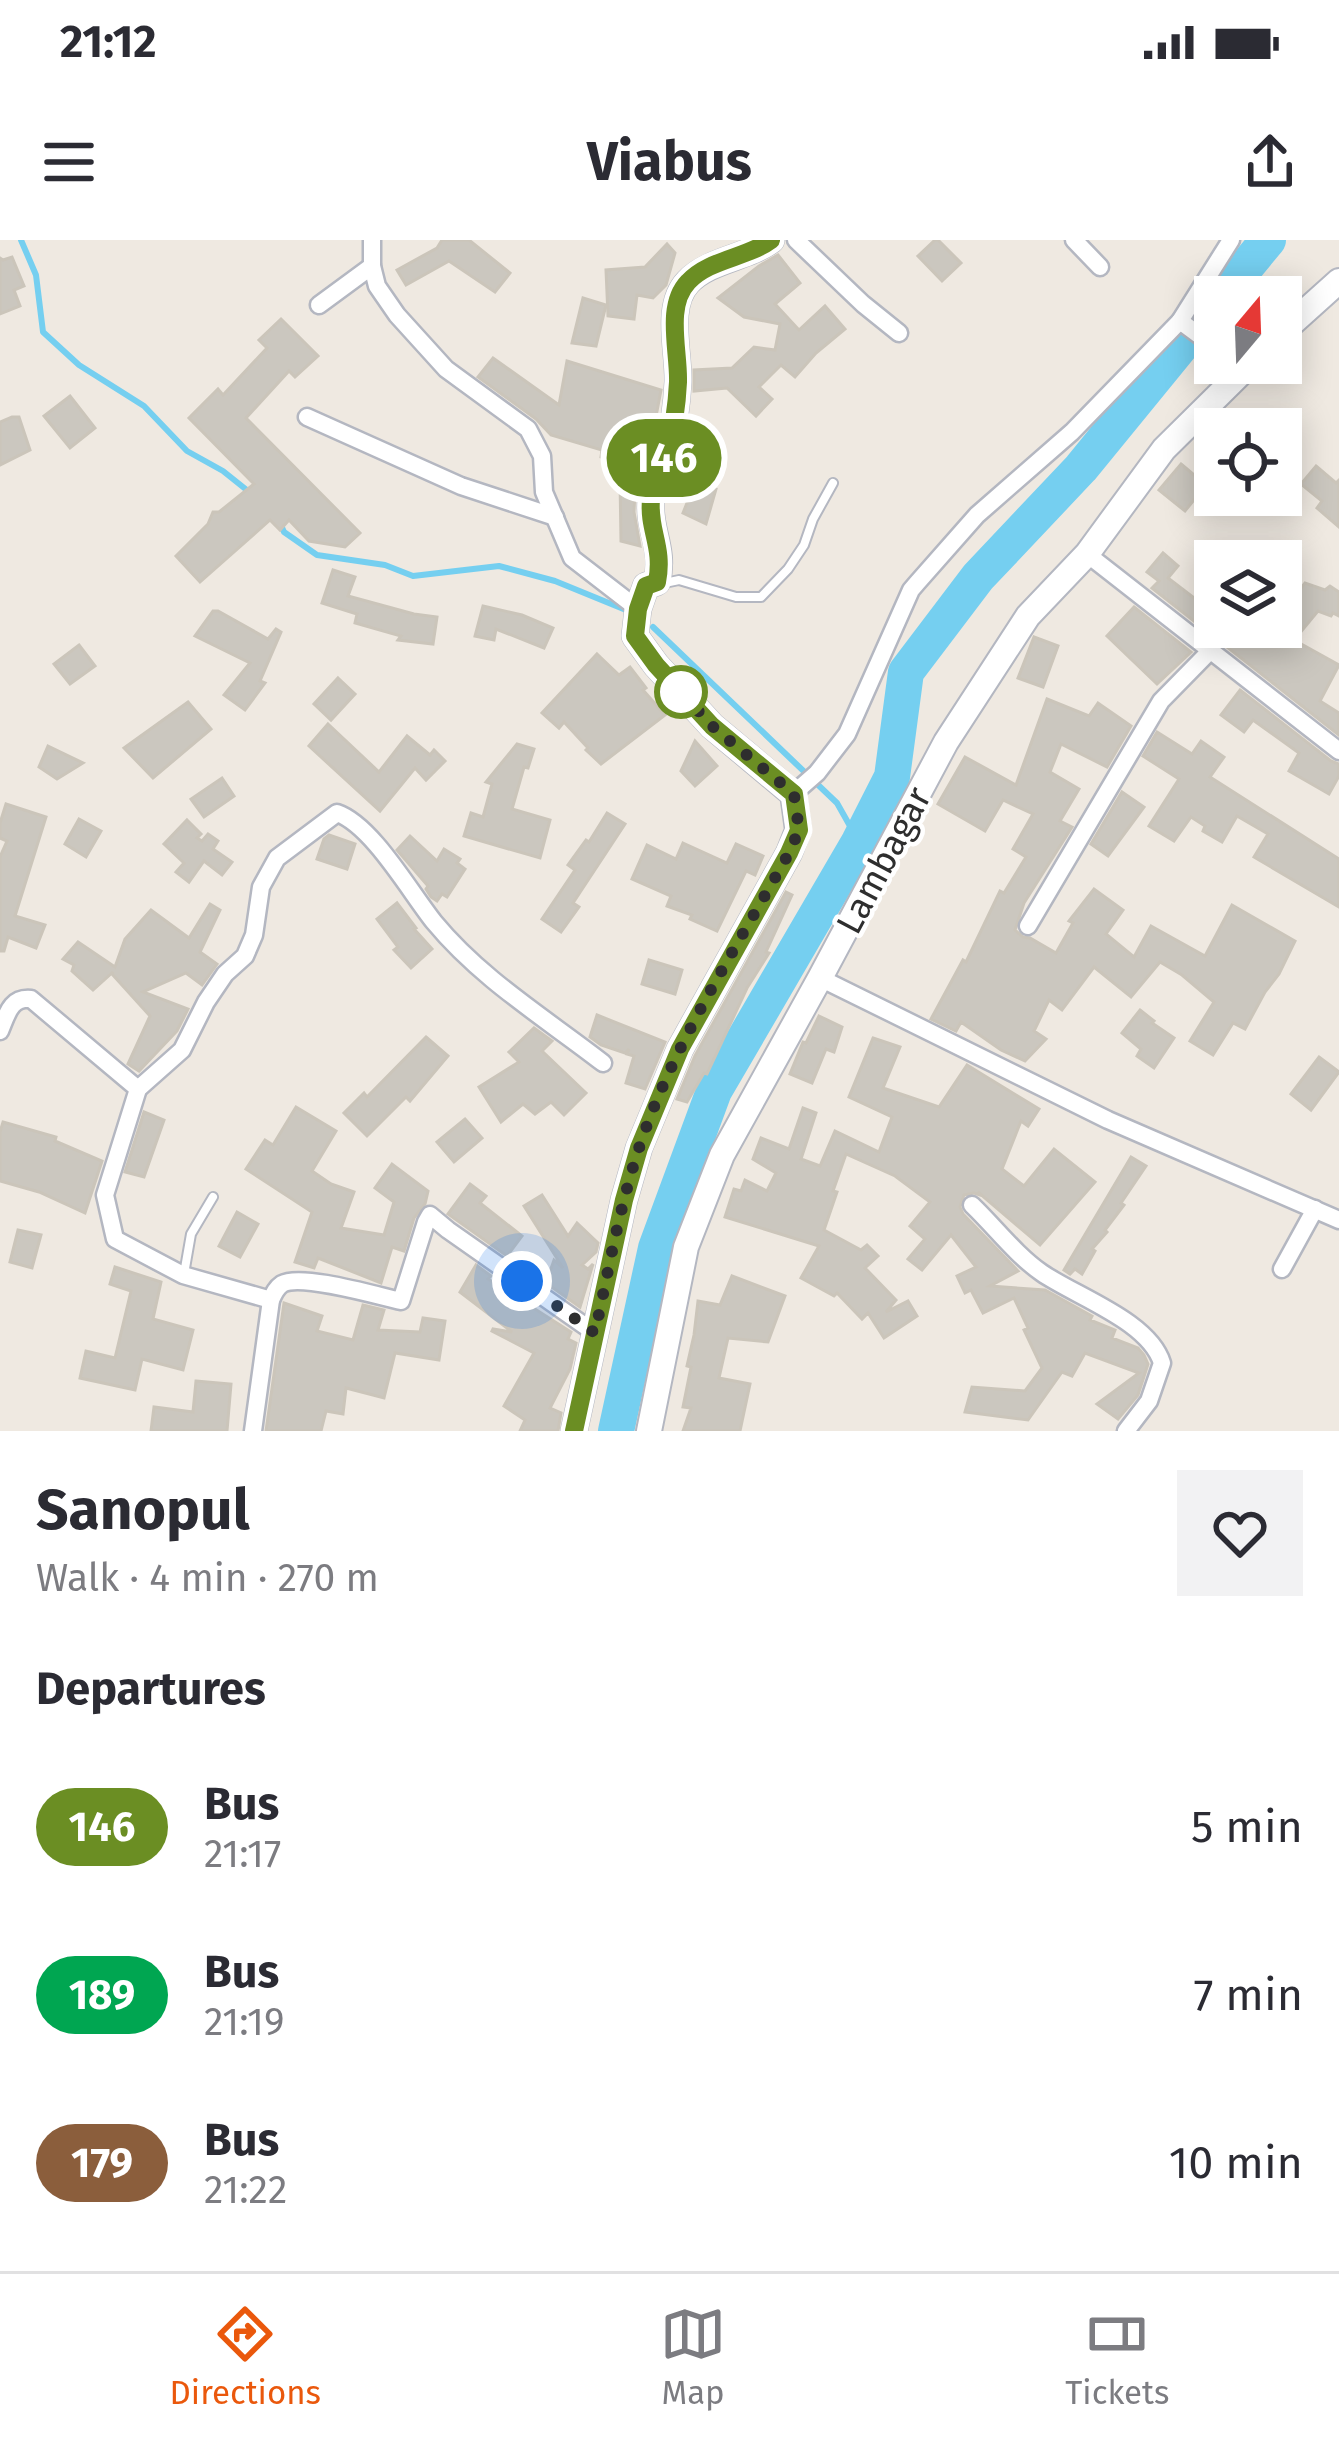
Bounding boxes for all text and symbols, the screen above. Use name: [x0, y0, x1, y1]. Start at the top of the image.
text: 21:12: [60, 15, 157, 69]
icon: menu: [36, 129, 102, 195]
icon: share: [1237, 129, 1303, 195]
text: Viabus: [587, 130, 752, 194]
north arrow: [1194, 276, 1302, 384]
map controls: [1194, 276, 1302, 648]
button: locate: [1194, 408, 1302, 516]
line badge: 146: [595, 419, 733, 497]
text: 146: [631, 433, 697, 483]
button: layers: [1194, 540, 1302, 648]
unlabelled marker: [656, 667, 706, 717]
street label: Lambagar: [827, 780, 941, 941]
your location: [492, 1251, 552, 1311]
button: heart: [1177, 1470, 1303, 1596]
text: Sanopul: [36, 1476, 250, 1544]
text: Walk · 4 min · 270 m: [36, 1555, 379, 1601]
text: Departures: [36, 1662, 266, 1716]
text: Bus: [204, 1777, 279, 1831]
text: 5 min: [1191, 1800, 1303, 1854]
text: 146: [69, 1802, 135, 1852]
text: 21:17: [204, 1831, 281, 1877]
text: Bus: [204, 1945, 279, 1999]
text: 7 min: [1193, 1968, 1303, 2022]
text: 189: [69, 1970, 135, 2020]
text: 21:19: [204, 1999, 284, 2045]
text: Bus: [204, 2113, 279, 2167]
text: 10 min: [1169, 2136, 1303, 2190]
text: 179: [71, 2138, 133, 2188]
text: 21:22: [204, 2167, 287, 2213]
tab: Directions: [170, 2301, 321, 2413]
tab: Map: [660, 2301, 726, 2413]
tab: Tickets: [1065, 2301, 1169, 2413]

